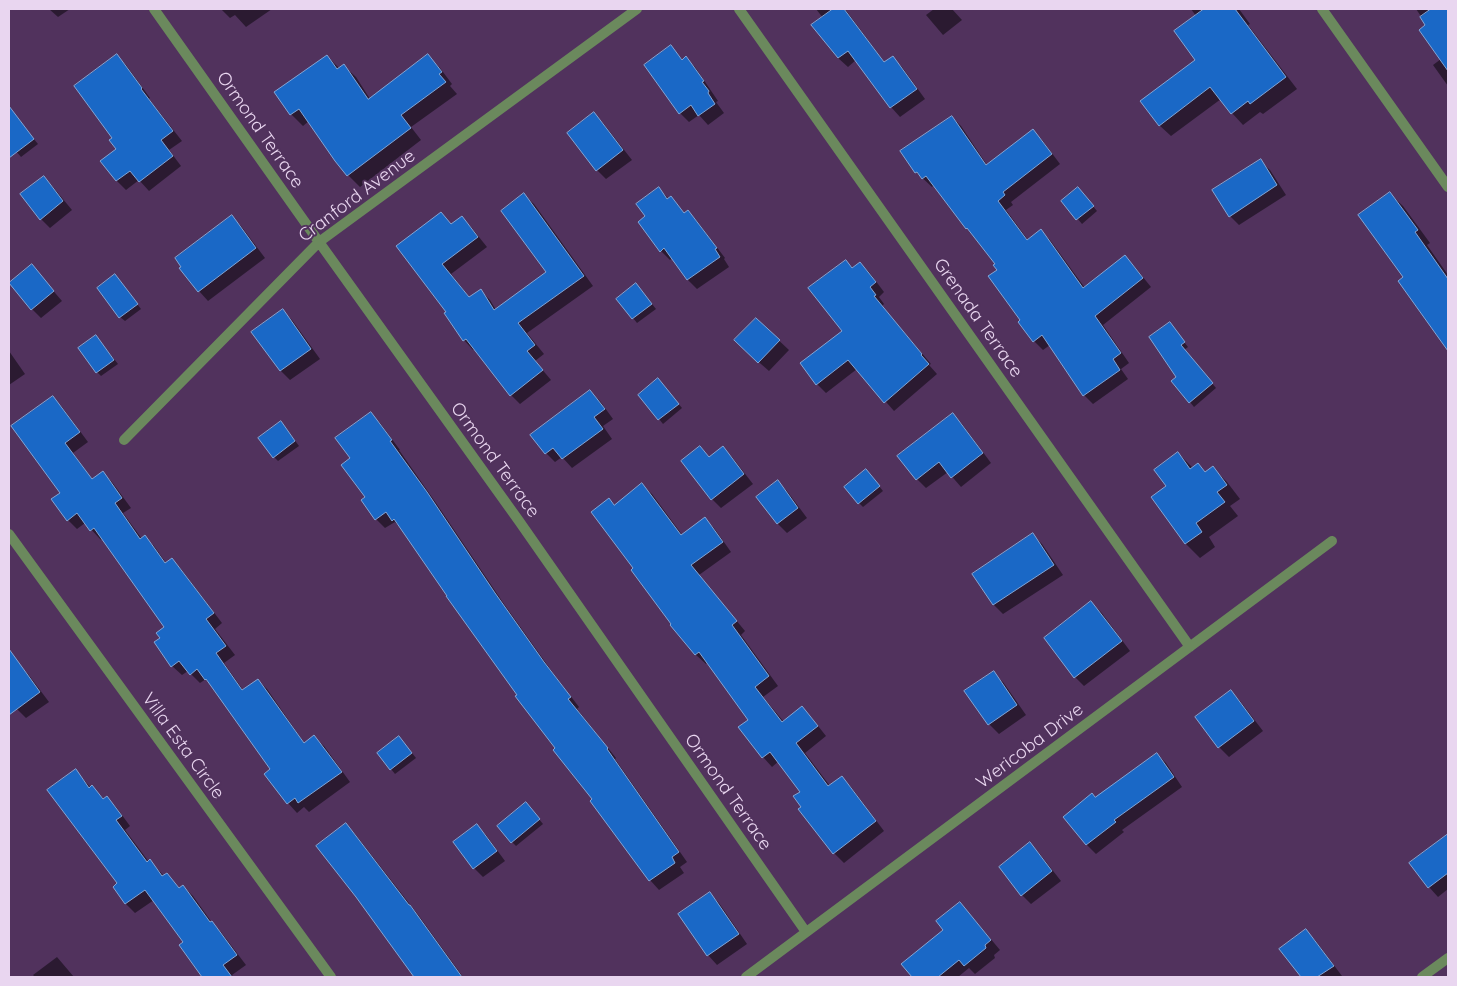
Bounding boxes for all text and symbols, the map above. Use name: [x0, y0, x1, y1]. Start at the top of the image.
street label: Ormond Terrace: [212, 68, 308, 192]
street label: Cranford Avenue: [294, 145, 420, 247]
street label: Grenada Terrace: [929, 254, 1027, 382]
street label: Ormond Terrace: [446, 398, 544, 522]
street label: Villa Esta Circle: [137, 689, 229, 803]
street label: Wericoba Drive: [972, 699, 1088, 793]
street label: Ormond Terrace: [680, 730, 776, 854]

